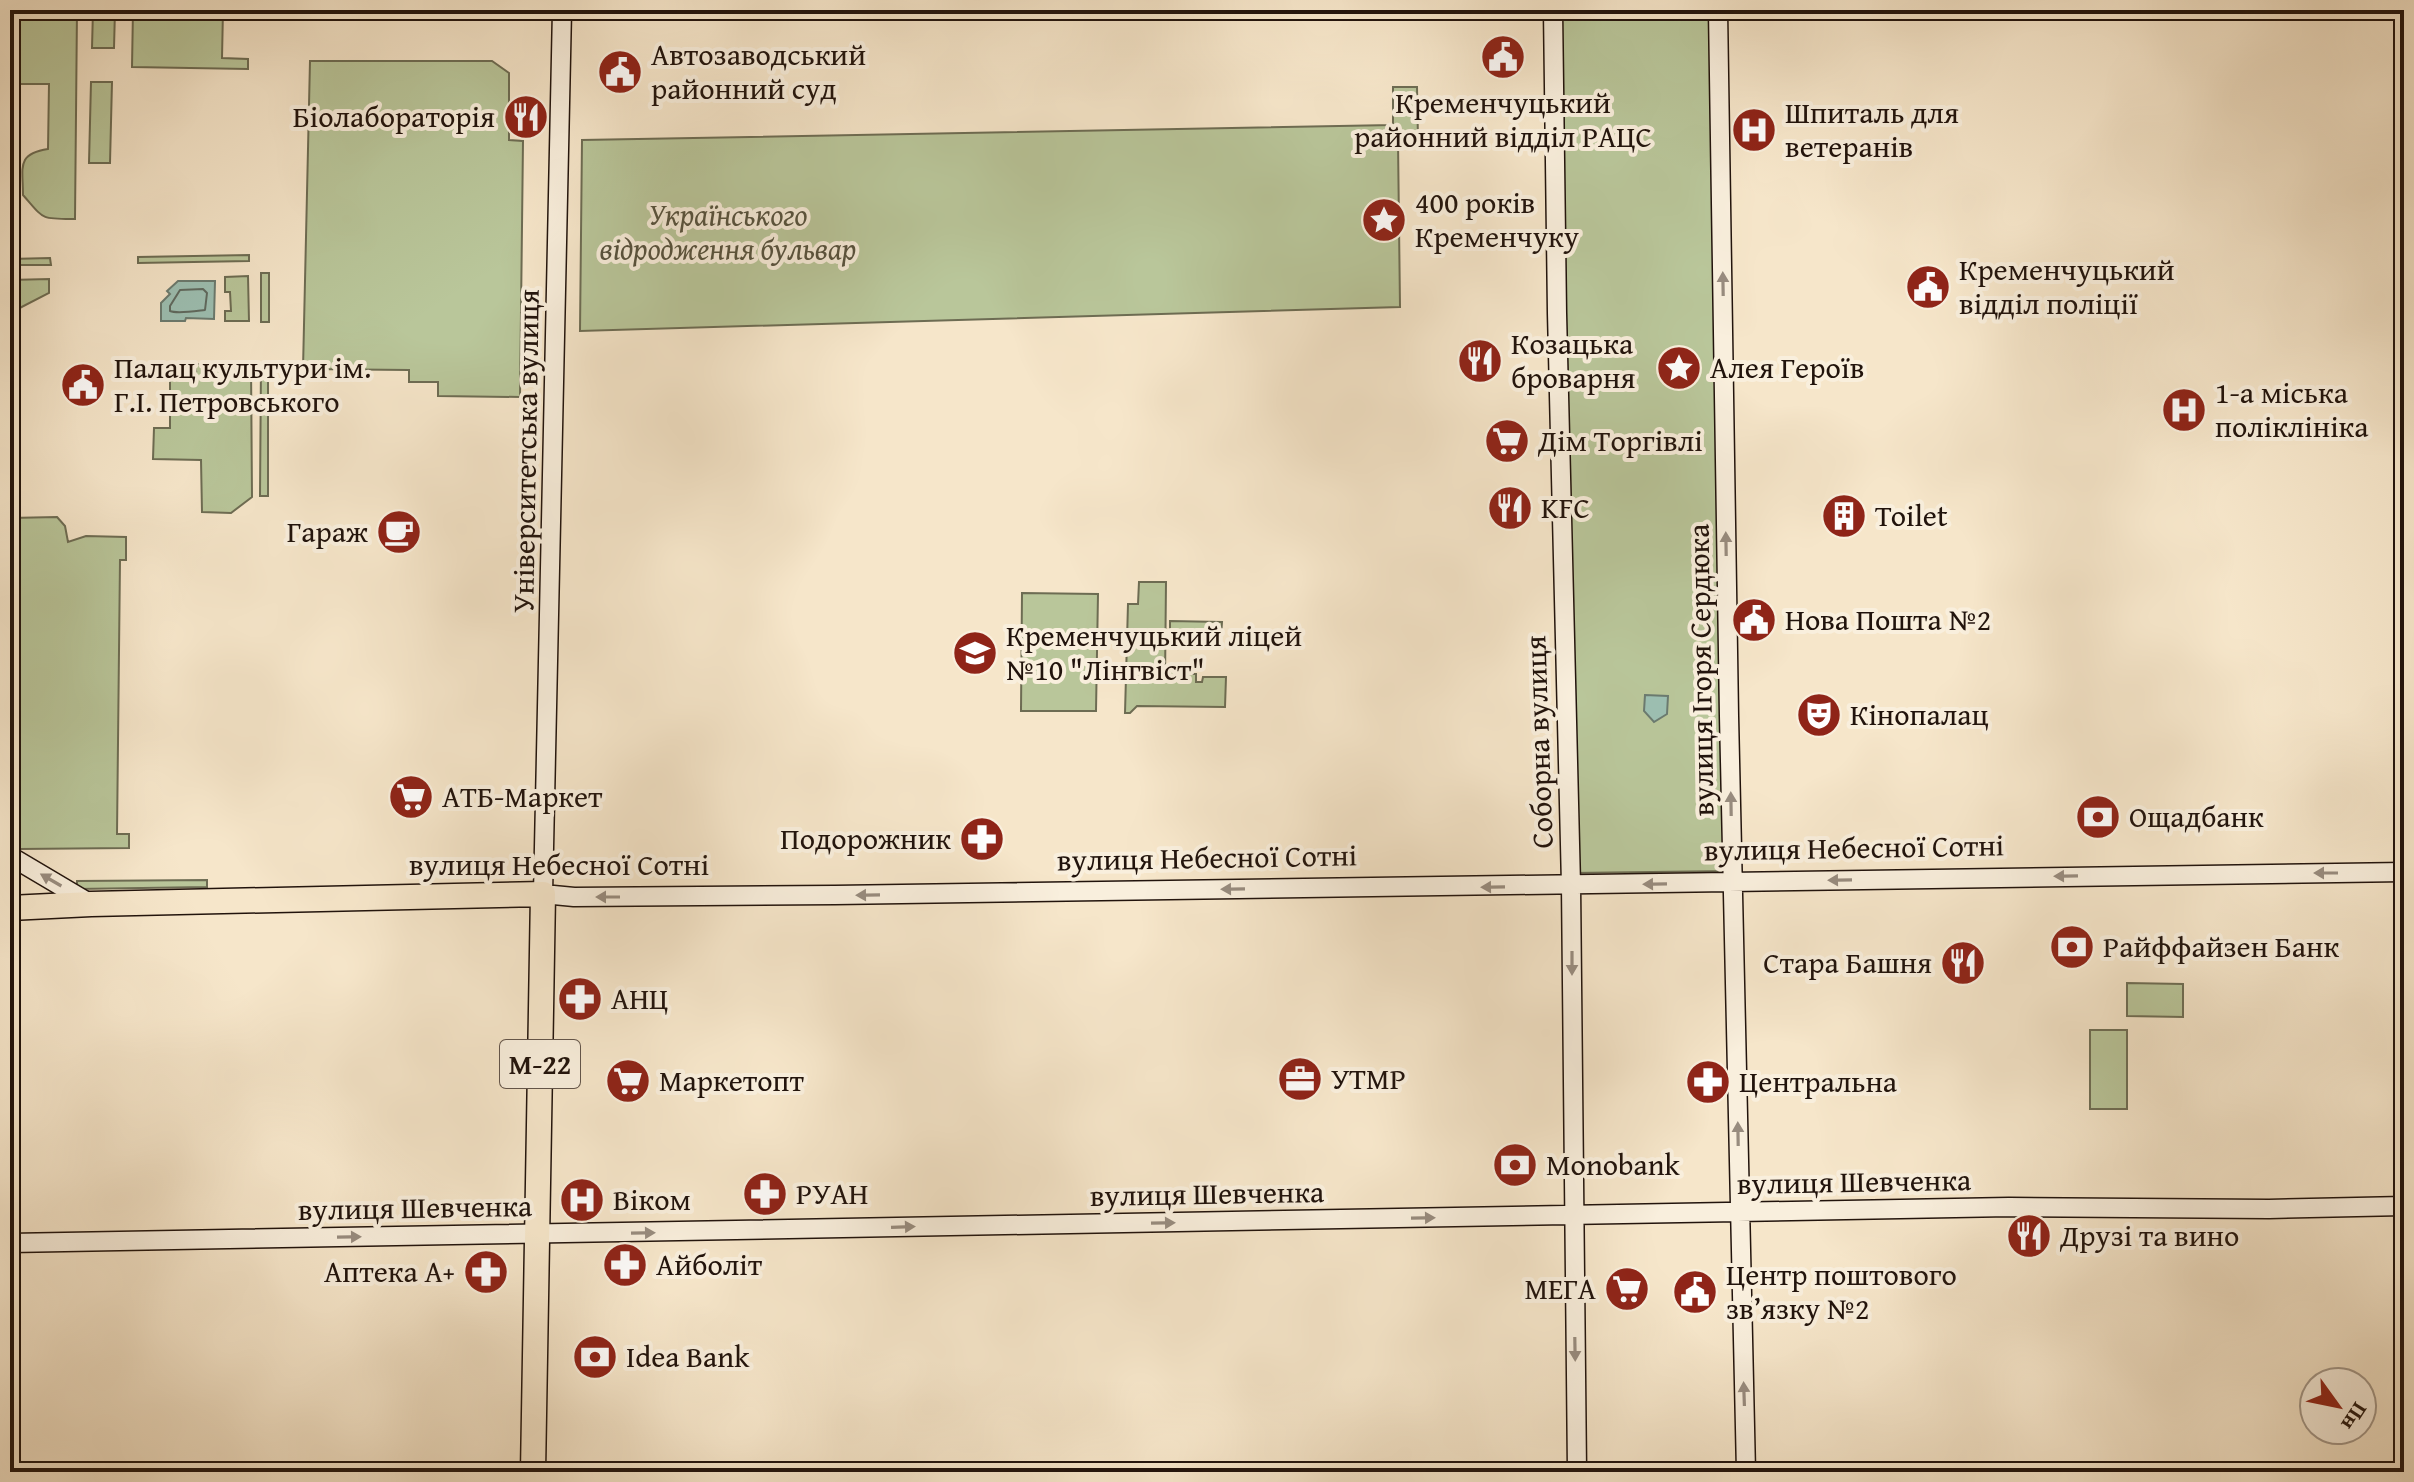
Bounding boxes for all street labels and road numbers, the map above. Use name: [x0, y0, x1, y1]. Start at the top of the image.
street label: Університетська вулиця: [500, 289, 550, 613]
street label: вулиця Ігоря Сердюка: [1675, 523, 1725, 817]
street label: Соборна вулиця: [1512, 635, 1564, 849]
street label: вулиця Небесної Сотні: [1704, 822, 2004, 872]
street label: вулиця Небесної Сотні: [1057, 832, 1357, 882]
street label: вулиця Небесної Сотні: [409, 842, 709, 886]
road number: М-22: [500, 1040, 580, 1088]
street label: вулиця Шевченка: [1736, 1157, 1972, 1205]
street label: вулиця Шевченка: [1089, 1169, 1325, 1217]
street label: вулиця Шевченка: [297, 1183, 533, 1231]

